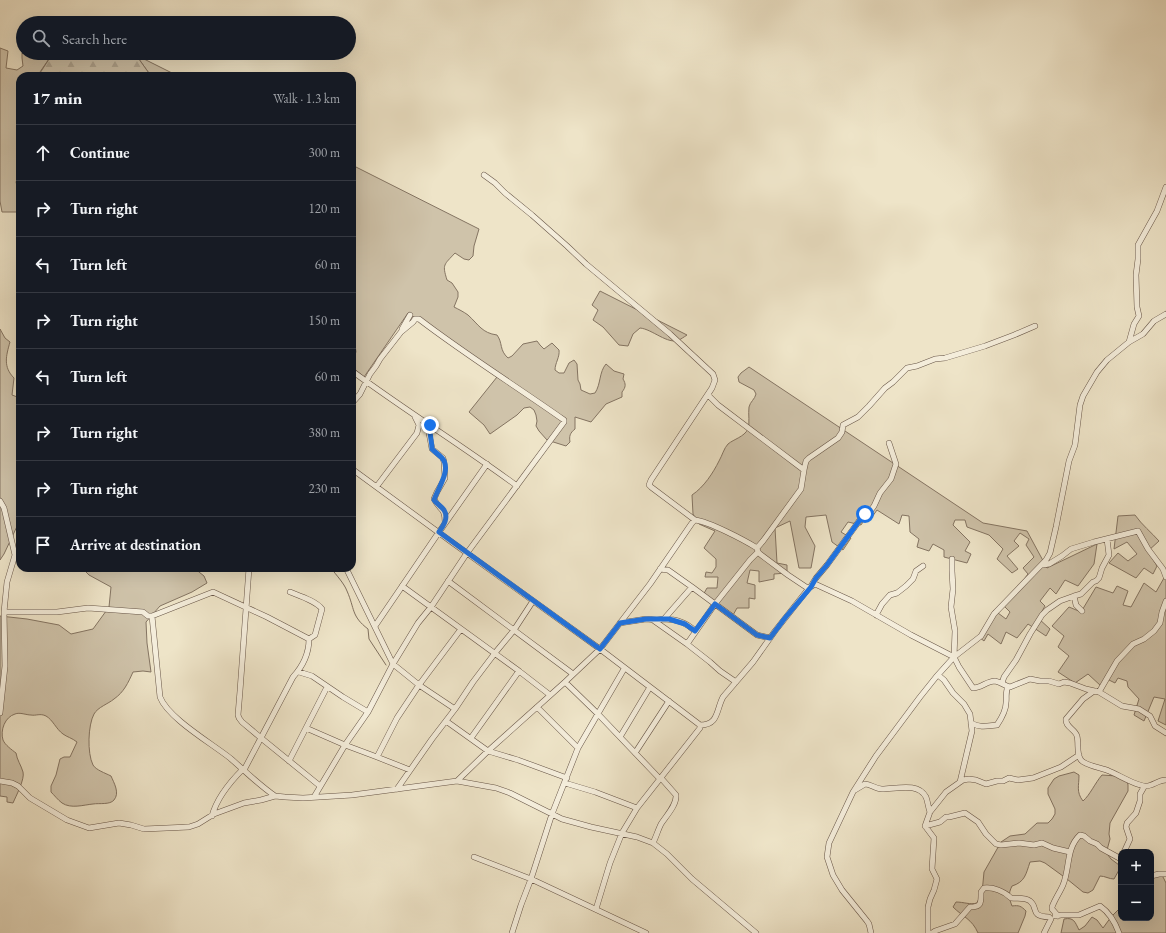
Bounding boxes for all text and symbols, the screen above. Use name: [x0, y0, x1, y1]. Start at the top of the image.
search box: [16, 16, 356, 60]
icon: search: [30, 27, 52, 49]
text: Search here: [62, 29, 127, 48]
text: 17 min: [32, 87, 82, 109]
text: Walk · 1.3 km: [273, 90, 340, 107]
icon: ahead: [32, 142, 54, 164]
text: Continue: [70, 143, 130, 162]
text: 300 m: [309, 144, 340, 161]
icon: right: [32, 198, 54, 220]
text: Turn right: [70, 199, 138, 218]
text: 120 m: [309, 200, 340, 217]
icon: left: [32, 254, 54, 276]
text: Turn left: [70, 255, 127, 274]
text: 60 m: [315, 256, 340, 273]
icon: right: [32, 310, 54, 332]
text: Turn right: [70, 311, 138, 330]
text: 150 m: [309, 312, 340, 329]
icon: left: [32, 366, 54, 388]
text: Turn left: [70, 367, 127, 386]
text: 60 m: [315, 368, 340, 385]
route end: [421, 416, 439, 434]
icon: right: [32, 422, 54, 444]
text: Turn right: [70, 423, 138, 442]
text: 380 m: [309, 424, 340, 441]
icon: right: [32, 478, 54, 500]
text: Turn right: [70, 479, 138, 498]
text: 230 m: [309, 480, 340, 497]
route start: [856, 505, 874, 523]
icon: arrive: [32, 534, 54, 556]
text: Arrive at destination: [70, 535, 201, 554]
map controls: [1118, 849, 1154, 921]
button: +: [1118, 849, 1154, 885]
button: −: [1118, 885, 1154, 921]

